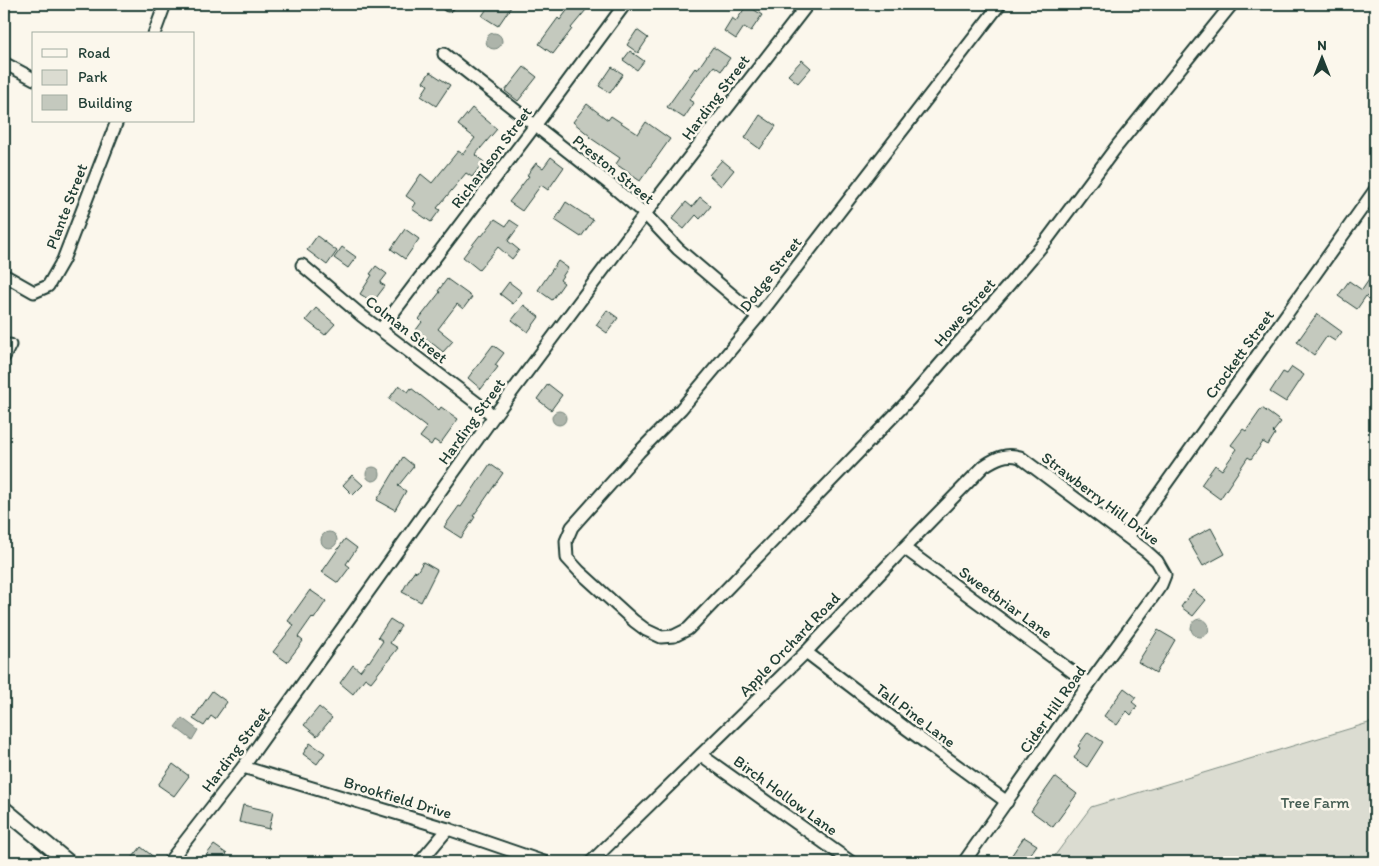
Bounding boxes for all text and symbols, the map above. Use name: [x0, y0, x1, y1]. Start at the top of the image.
legend: [32, 32, 195, 122]
north arrow: [1296, 32, 1346, 82]
text: N: [1317, 37, 1327, 54]
text: Road: [78, 44, 111, 62]
street label: Harding Street: [677, 51, 754, 144]
text: Park: [78, 68, 108, 86]
text: Building: [78, 94, 132, 112]
street label: Richardson Street: [447, 103, 536, 212]
street label: Preston Street: [569, 131, 658, 208]
street label: Plante Street: [41, 161, 91, 252]
street label: Dodge Street: [735, 233, 805, 315]
street label: Howe Street: [930, 274, 999, 350]
street label: Colman Street: [362, 291, 451, 367]
street label: Crockett Street: [1201, 306, 1278, 402]
street label: Harding Street: [434, 375, 509, 468]
street label: Strawberry Hill Drive: [1038, 448, 1164, 549]
street label: Sweetbriar Lane: [955, 562, 1056, 643]
street label: Apple Orchard Road: [735, 588, 844, 700]
street label: Cider Hill Road: [1015, 661, 1090, 757]
street label: Tall Pine Lane: [872, 679, 959, 752]
street label: Harding Street: [197, 703, 274, 796]
street label: Birch Hollow Lane: [730, 751, 841, 840]
street label: Brookfield Drive: [342, 772, 454, 823]
park label: Tree Farm: [1280, 793, 1350, 812]

